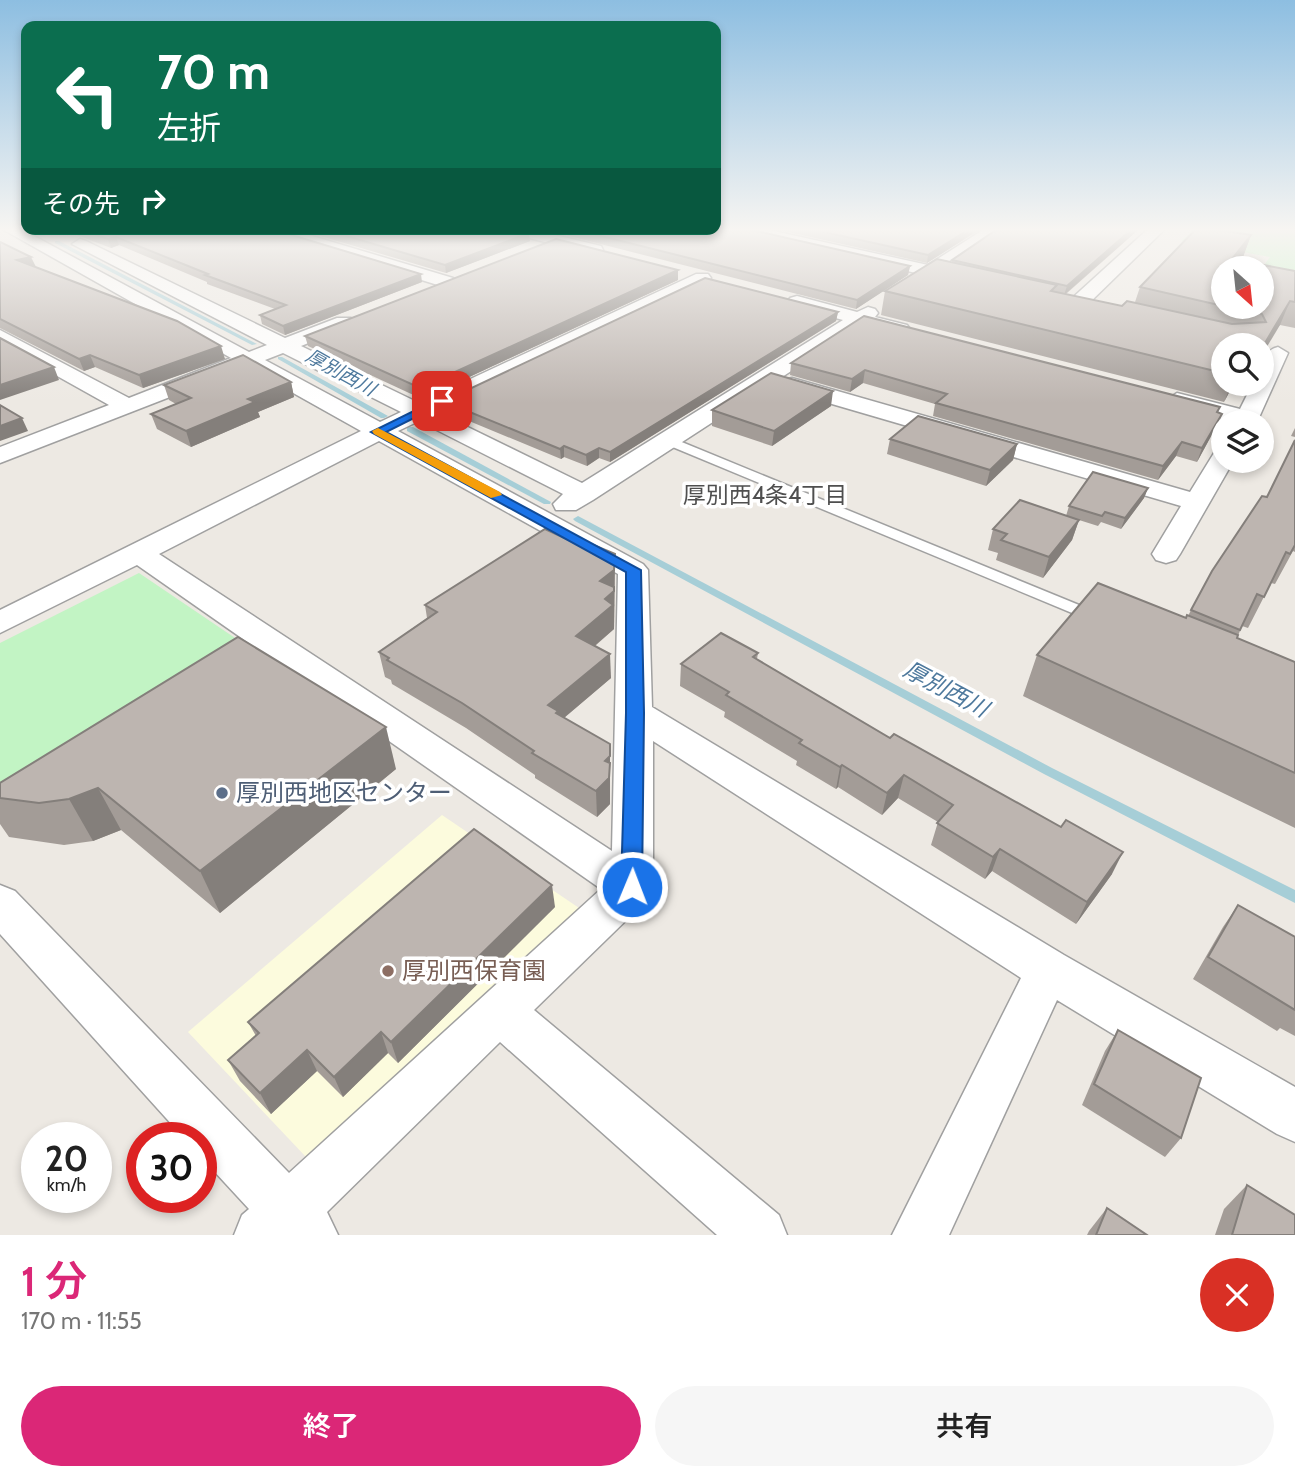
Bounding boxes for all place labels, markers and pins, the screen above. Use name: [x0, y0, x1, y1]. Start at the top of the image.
pin: [412, 371, 472, 431]
place label: 厚別西地区センター: [236, 778, 452, 807]
marker: 厚別西地区センター: [214, 785, 230, 801]
place label: 厚別西保育園: [402, 956, 546, 985]
marker: 厚別西保育園: [380, 963, 396, 979]

